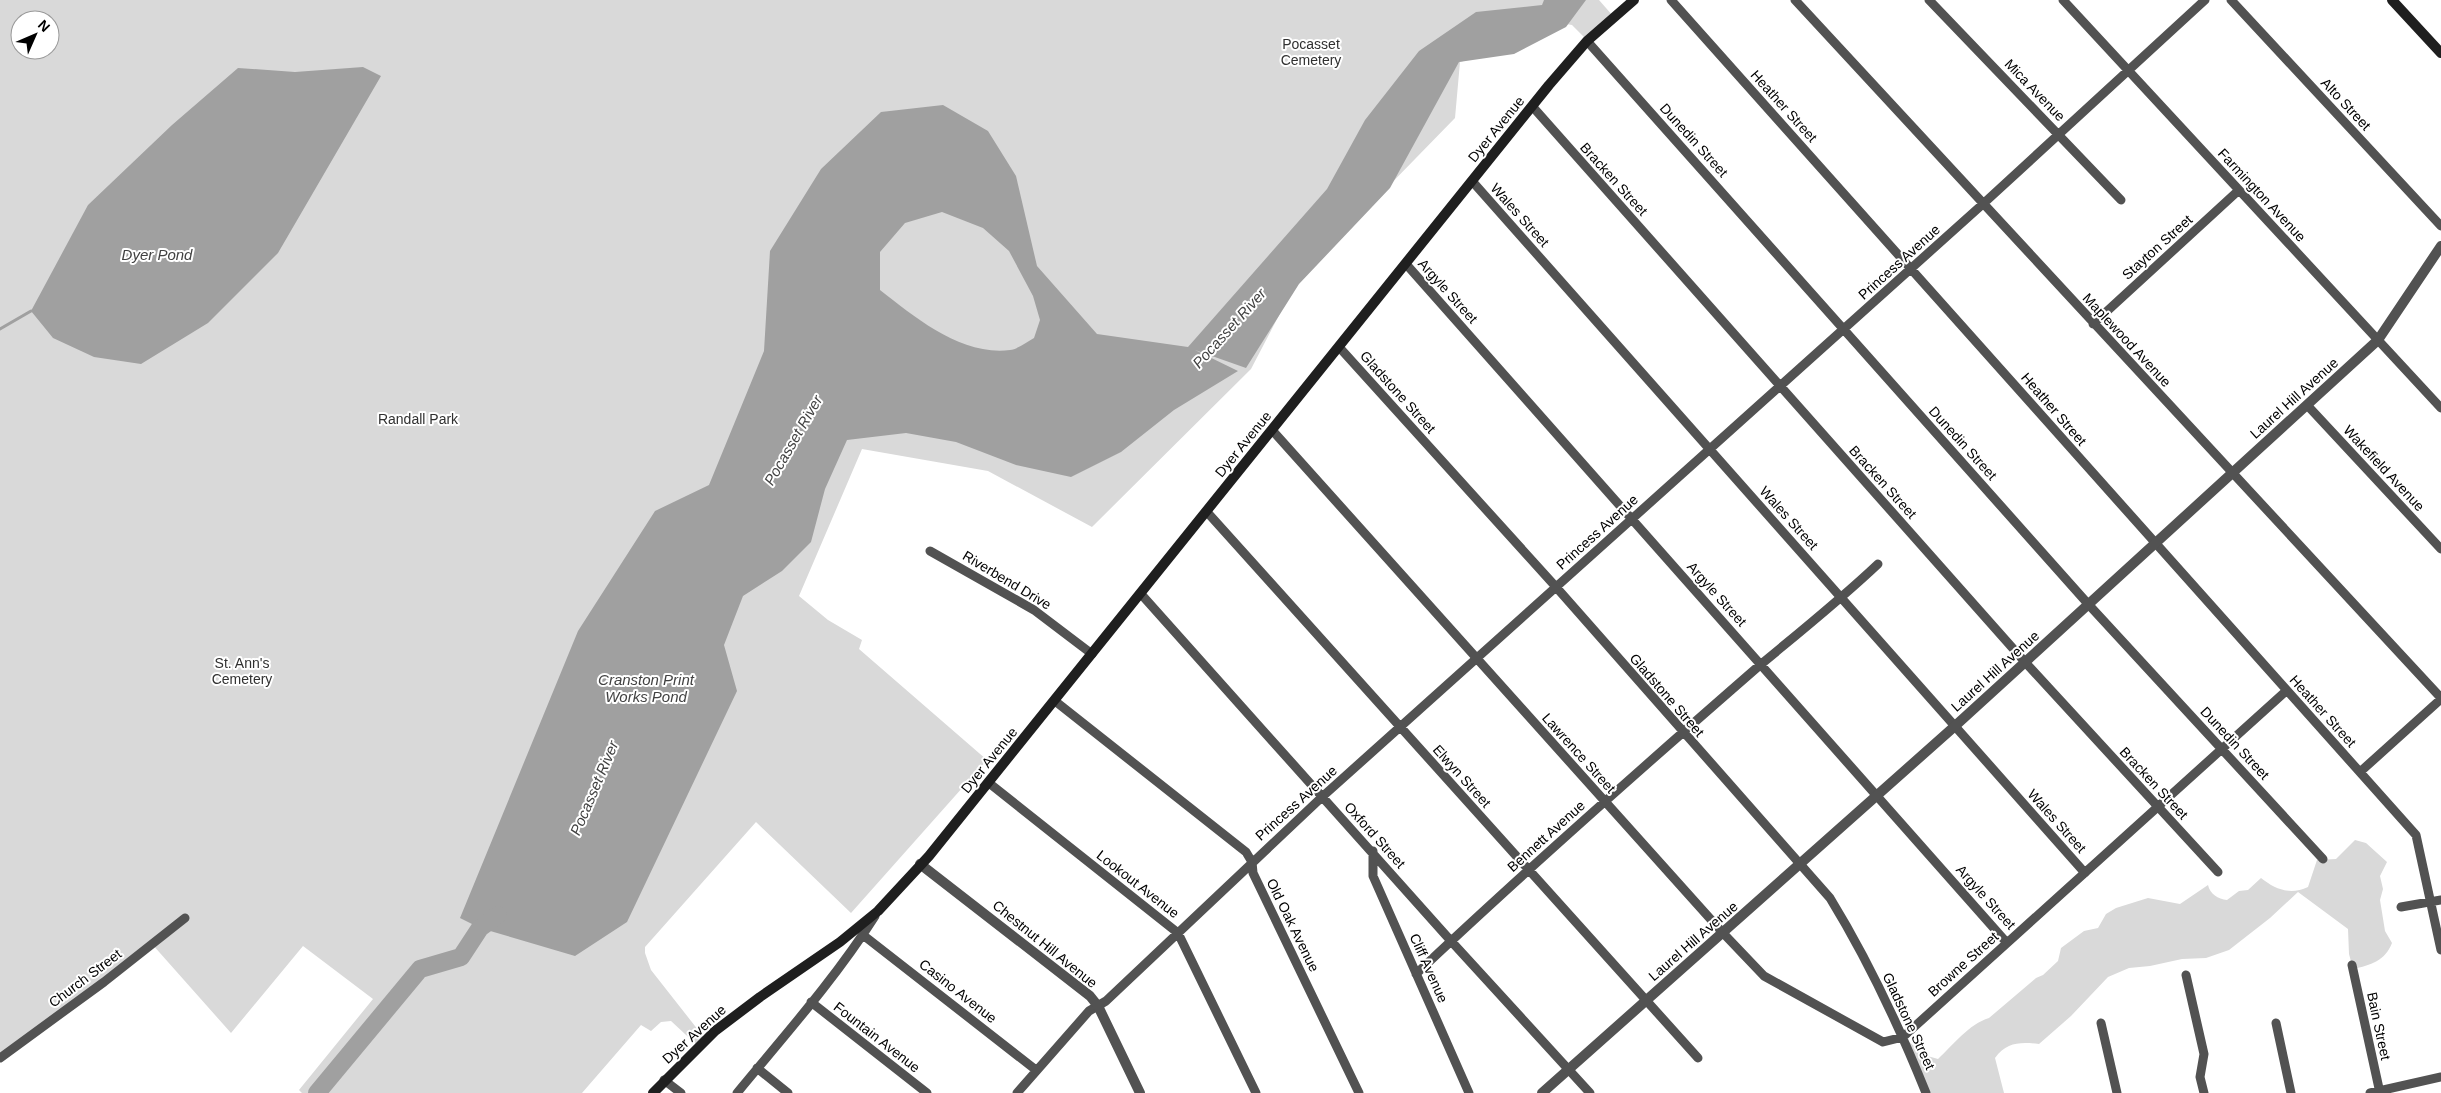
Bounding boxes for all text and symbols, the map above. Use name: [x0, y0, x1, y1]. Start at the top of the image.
north arrow: [10, 10, 60, 60]
text: N: [35, 17, 53, 35]
park label: Pocasset Cemetery: [1281, 36, 1341, 68]
street label: Mica Avenue: [2001, 56, 2069, 124]
street label: Heather Street: [1748, 67, 1820, 145]
street label: Alto Street: [2318, 75, 2374, 133]
street label: Dyer Avenue: [1465, 93, 1527, 165]
street label: Dunedin Street: [1657, 100, 1731, 180]
street label: Bracken Street: [1577, 139, 1651, 219]
street label: Farmington Avenue: [2215, 145, 2309, 245]
street label: Wales Street: [1487, 180, 1553, 250]
street label: Stayton Street: [2119, 211, 2195, 283]
street label: Princess Avenue: [1855, 221, 1943, 303]
water label: Dyer Pond: [122, 246, 193, 263]
street label: Argyle Street: [1415, 256, 1481, 326]
water label: Pocasset River: [1189, 284, 1270, 371]
street label: Maplewood Avenue: [2080, 290, 2175, 390]
street label: Gladstone Street: [1357, 348, 1439, 436]
street label: Laurel Hill Avenue: [2247, 354, 2341, 442]
street label: Heather Street: [2018, 369, 2090, 449]
water label: Pocasset River: [760, 391, 826, 488]
street label: Dunedin Street: [1926, 403, 2000, 483]
street label: Dyer Avenue: [1212, 408, 1274, 480]
park label: Randall Park: [378, 411, 459, 427]
street label: Wakefield Avenue: [2340, 422, 2428, 514]
street label: Bracken Street: [1846, 442, 1920, 522]
street label: Wales Street: [1756, 483, 1822, 553]
street label: Princess Avenue: [1553, 491, 1641, 573]
street label: Riverbend Drive: [960, 547, 1054, 613]
street label: Argyle Street: [1684, 559, 1750, 629]
street label: Laurel Hill Avenue: [1948, 627, 2042, 715]
street label: Gladstone Street: [1626, 650, 1708, 740]
park label: St. Ann's Cemetery: [212, 655, 272, 687]
water label: Cranston Print Works Pond: [598, 671, 695, 705]
street label: Heather Street: [2287, 672, 2359, 750]
street label: Dunedin Street: [2197, 703, 2273, 783]
street label: Lawrence Street: [1539, 710, 1619, 796]
street label: Dyer Avenue: [958, 724, 1020, 796]
water label: Pocasset River: [566, 737, 622, 838]
street label: Elwyn Street: [1430, 741, 1494, 811]
street label: Bracken Street: [2117, 744, 2191, 822]
street label: Princess Avenue: [1252, 762, 1340, 844]
street label: Wales Street: [2024, 786, 2090, 856]
street label: Bennett Avenue: [1504, 797, 1588, 875]
street label: Oxford Street: [1341, 799, 1409, 871]
street label: Lookout Avenue: [1094, 847, 1183, 921]
street label: Argyle Street: [1953, 862, 2019, 932]
street label: Old Oak Avenue: [1264, 876, 1323, 974]
street label: Chestnut Hill Avenue: [990, 897, 1101, 991]
street label: Laurel Hill Avenue: [1645, 898, 1741, 984]
street label: Browne Street: [1925, 928, 2001, 1000]
street label: Cliff Avenue: [1407, 931, 1451, 1005]
street label: Church Street: [46, 946, 124, 1010]
street label: Casino Avenue: [916, 956, 1000, 1026]
street label: Gladstone Street: [1880, 970, 1938, 1072]
street label: Bain Street: [2364, 990, 2394, 1062]
street label: Fountain Avenue: [831, 998, 923, 1076]
street label: Dyer Avenue: [659, 1001, 729, 1067]

